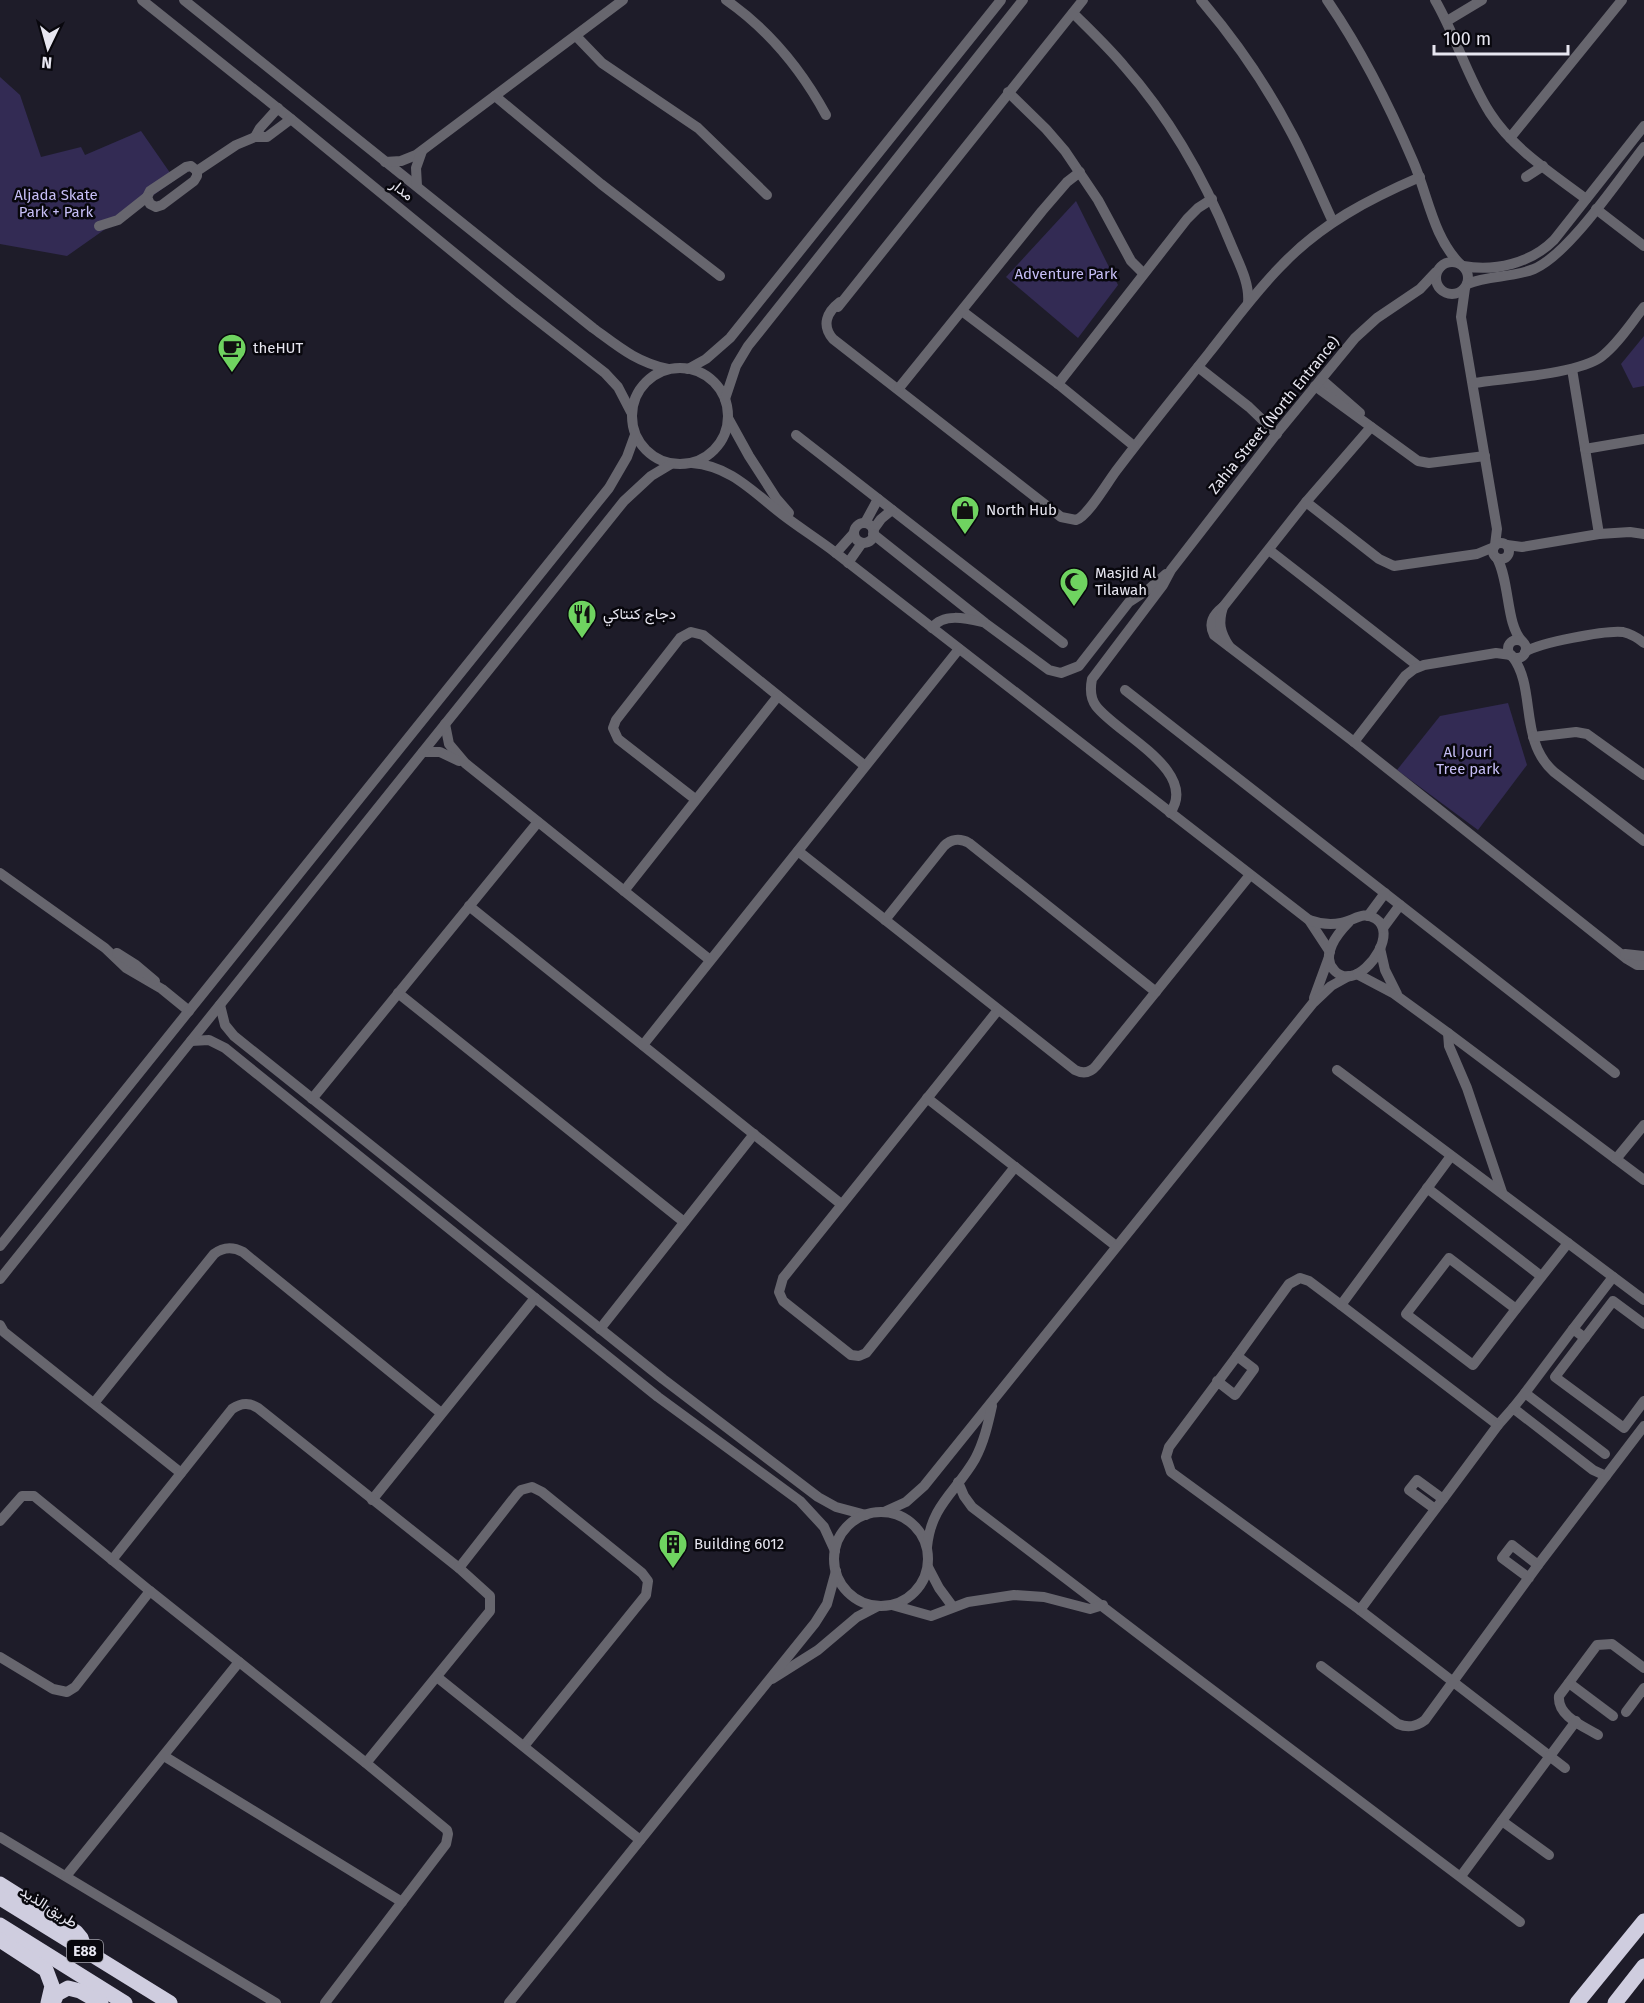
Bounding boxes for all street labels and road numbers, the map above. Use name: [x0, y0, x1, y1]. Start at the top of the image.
street label: مدار: [386, 175, 417, 205]
street label: Zahia Street (North Entrance): [1205, 332, 1343, 497]
street label: طريق الذيد: [16, 1882, 81, 1933]
road number: E88: [67, 1940, 103, 1962]

